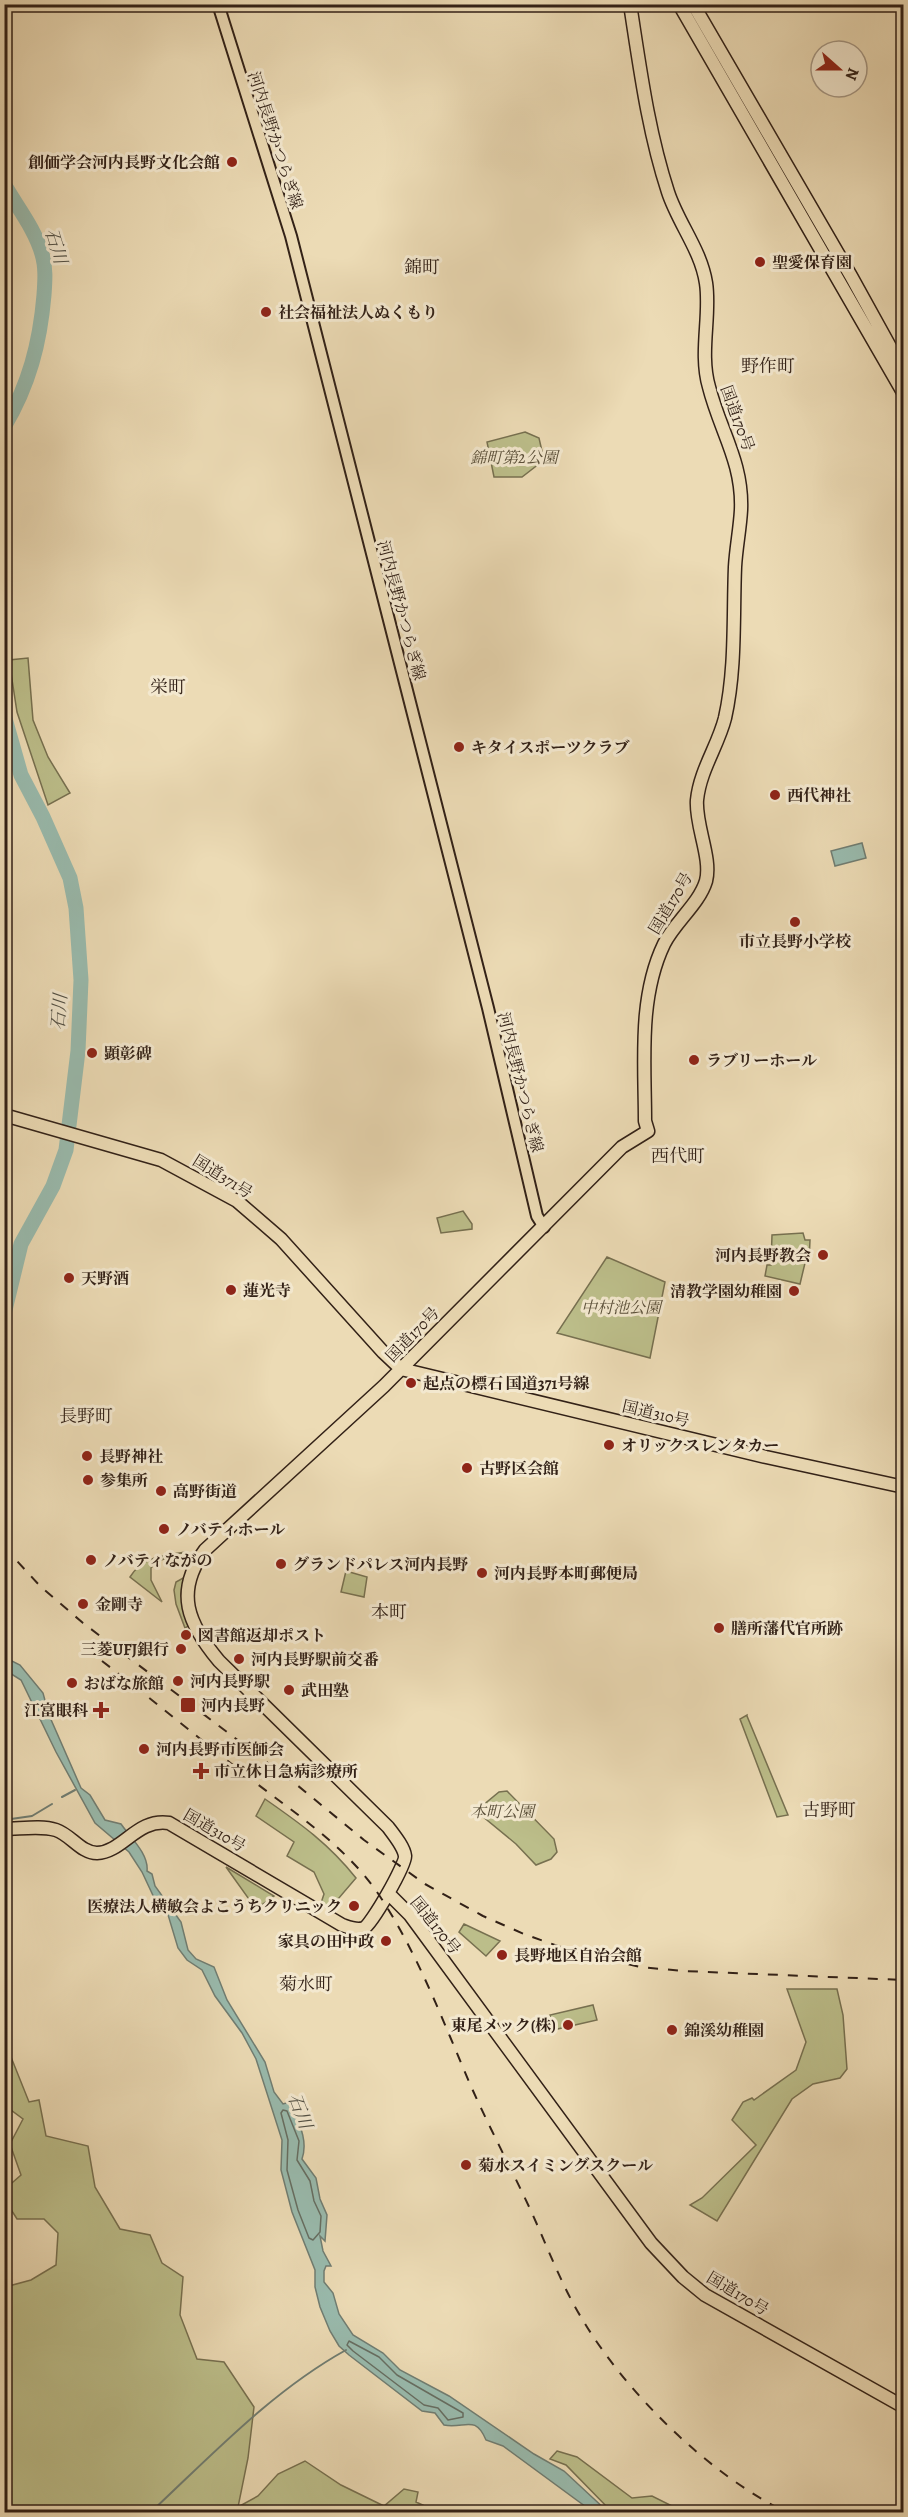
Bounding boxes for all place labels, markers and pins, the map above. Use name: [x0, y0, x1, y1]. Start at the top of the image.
place label: 創価学会河内長野文化会館: [28, 152, 220, 174]
marker: 創価学会河内長野文化会館: [225, 155, 239, 169]
place label: 聖愛保育園: [772, 252, 852, 274]
marker: 聖愛保育園: [753, 255, 767, 269]
place label: 社会福祉法人ぬくもり: [278, 302, 438, 324]
marker: 社会福祉法人ぬくもり: [259, 305, 273, 319]
place label: キタイスポーツクラブ: [471, 737, 630, 759]
marker: キタイスポーツクラブ: [452, 740, 466, 754]
place label: 西代神社: [787, 785, 851, 807]
marker: 西代神社: [768, 788, 782, 802]
marker: 市立長野小学校: [788, 915, 802, 929]
place label: 市立長野小学校: [739, 931, 852, 953]
place label: 顕彰碑: [104, 1043, 152, 1065]
marker: 顕彰碑: [85, 1046, 99, 1060]
place label: ラブリーホール: [706, 1050, 817, 1072]
marker: ラブリーホール: [687, 1053, 701, 1067]
place label: 河内長野教会: [715, 1245, 811, 1267]
marker: 河内長野教会: [816, 1248, 830, 1262]
place label: 天野酒: [81, 1268, 129, 1290]
marker: 天野酒: [62, 1271, 76, 1285]
place label: 蓮光寺: [243, 1280, 291, 1302]
place label: 清教学園幼稚園: [670, 1281, 782, 1303]
marker: 蓮光寺: [224, 1283, 238, 1297]
marker: 清教学園幼稚園: [787, 1284, 801, 1298]
place label: 起点の標石 国道371号線: [423, 1373, 589, 1395]
marker: 起点の標石 国道371号線: [404, 1376, 418, 1390]
place label: オリックスレンタカー: [621, 1435, 779, 1457]
marker: オリックスレンタカー: [602, 1438, 616, 1452]
place label: 長野神社: [99, 1446, 163, 1468]
marker: 長野神社: [80, 1449, 94, 1463]
place label: 古野区会館: [479, 1458, 559, 1480]
marker: 古野区会館: [460, 1461, 474, 1475]
place label: 参集所: [100, 1470, 148, 1492]
marker: 参集所: [81, 1473, 95, 1487]
place label: 高野街道: [173, 1481, 237, 1503]
marker: 高野街道: [154, 1484, 168, 1498]
place label: ノバティホール: [176, 1519, 285, 1541]
marker: ノバティホール: [157, 1522, 171, 1536]
place label: ノバティながの: [103, 1550, 212, 1572]
marker: ノバティながの: [84, 1553, 98, 1567]
place label: グランドパレス河内長野: [293, 1554, 468, 1576]
marker: グランドパレス河内長野: [274, 1557, 288, 1571]
place label: 河内長野本町郵便局: [494, 1563, 638, 1585]
marker: 河内長野本町郵便局: [475, 1566, 489, 1580]
place label: 金剛寺: [95, 1594, 143, 1616]
marker: 金剛寺: [76, 1597, 90, 1611]
place label: 膳所藩代官所跡: [731, 1618, 843, 1640]
marker: 膳所藩代官所跡: [712, 1621, 726, 1635]
place label: 図書館返却ポスト: [198, 1625, 326, 1647]
marker: 図書館返却ポスト: [179, 1628, 193, 1642]
place label: 三菱UFJ銀行: [81, 1639, 169, 1661]
marker: 三菱UFJ銀行: [174, 1642, 188, 1656]
place label: 河内長野駅前交番: [251, 1649, 379, 1671]
marker: 河内長野駅前交番: [232, 1652, 246, 1666]
place label: 河内長野駅: [190, 1671, 270, 1693]
place label: おばな旅館: [84, 1673, 164, 1695]
marker: 河内長野駅: [171, 1674, 185, 1688]
marker: おばな旅館: [65, 1676, 79, 1690]
place label: 武田塾: [301, 1680, 349, 1702]
marker: 武田塾: [282, 1683, 296, 1697]
place label: 河内長野: [201, 1695, 265, 1717]
marker: 河内長野: [179, 1696, 197, 1714]
place label: 江富眼科: [24, 1700, 89, 1722]
marker: 江富眼科: [92, 1701, 110, 1719]
place label: 河内長野市医師会: [156, 1739, 284, 1761]
marker: 河内長野市医師会: [137, 1742, 151, 1756]
place label: 市立休日急病診療所: [214, 1761, 358, 1783]
marker: 市立休日急病診療所: [192, 1762, 210, 1780]
place label: 医療法人横敏会よこうちクリニック: [87, 1896, 342, 1918]
marker: 医療法人横敏会よこうちクリニック: [347, 1899, 361, 1913]
place label: 家具の田中政: [278, 1931, 374, 1953]
marker: 家具の田中政: [379, 1934, 393, 1948]
place label: 長野地区自治会館: [514, 1945, 642, 1967]
marker: 長野地区自治会館: [495, 1948, 509, 1962]
place label: 東尾メック(株): [451, 2015, 556, 2037]
marker: 東尾メック(株): [561, 2018, 575, 2032]
place label: 錦溪幼稚園: [684, 2020, 764, 2042]
marker: 錦溪幼稚園: [665, 2023, 679, 2037]
place label: 菊水スイミングスクール: [478, 2155, 653, 2177]
marker: 菊水スイミングスクール: [459, 2158, 473, 2172]

